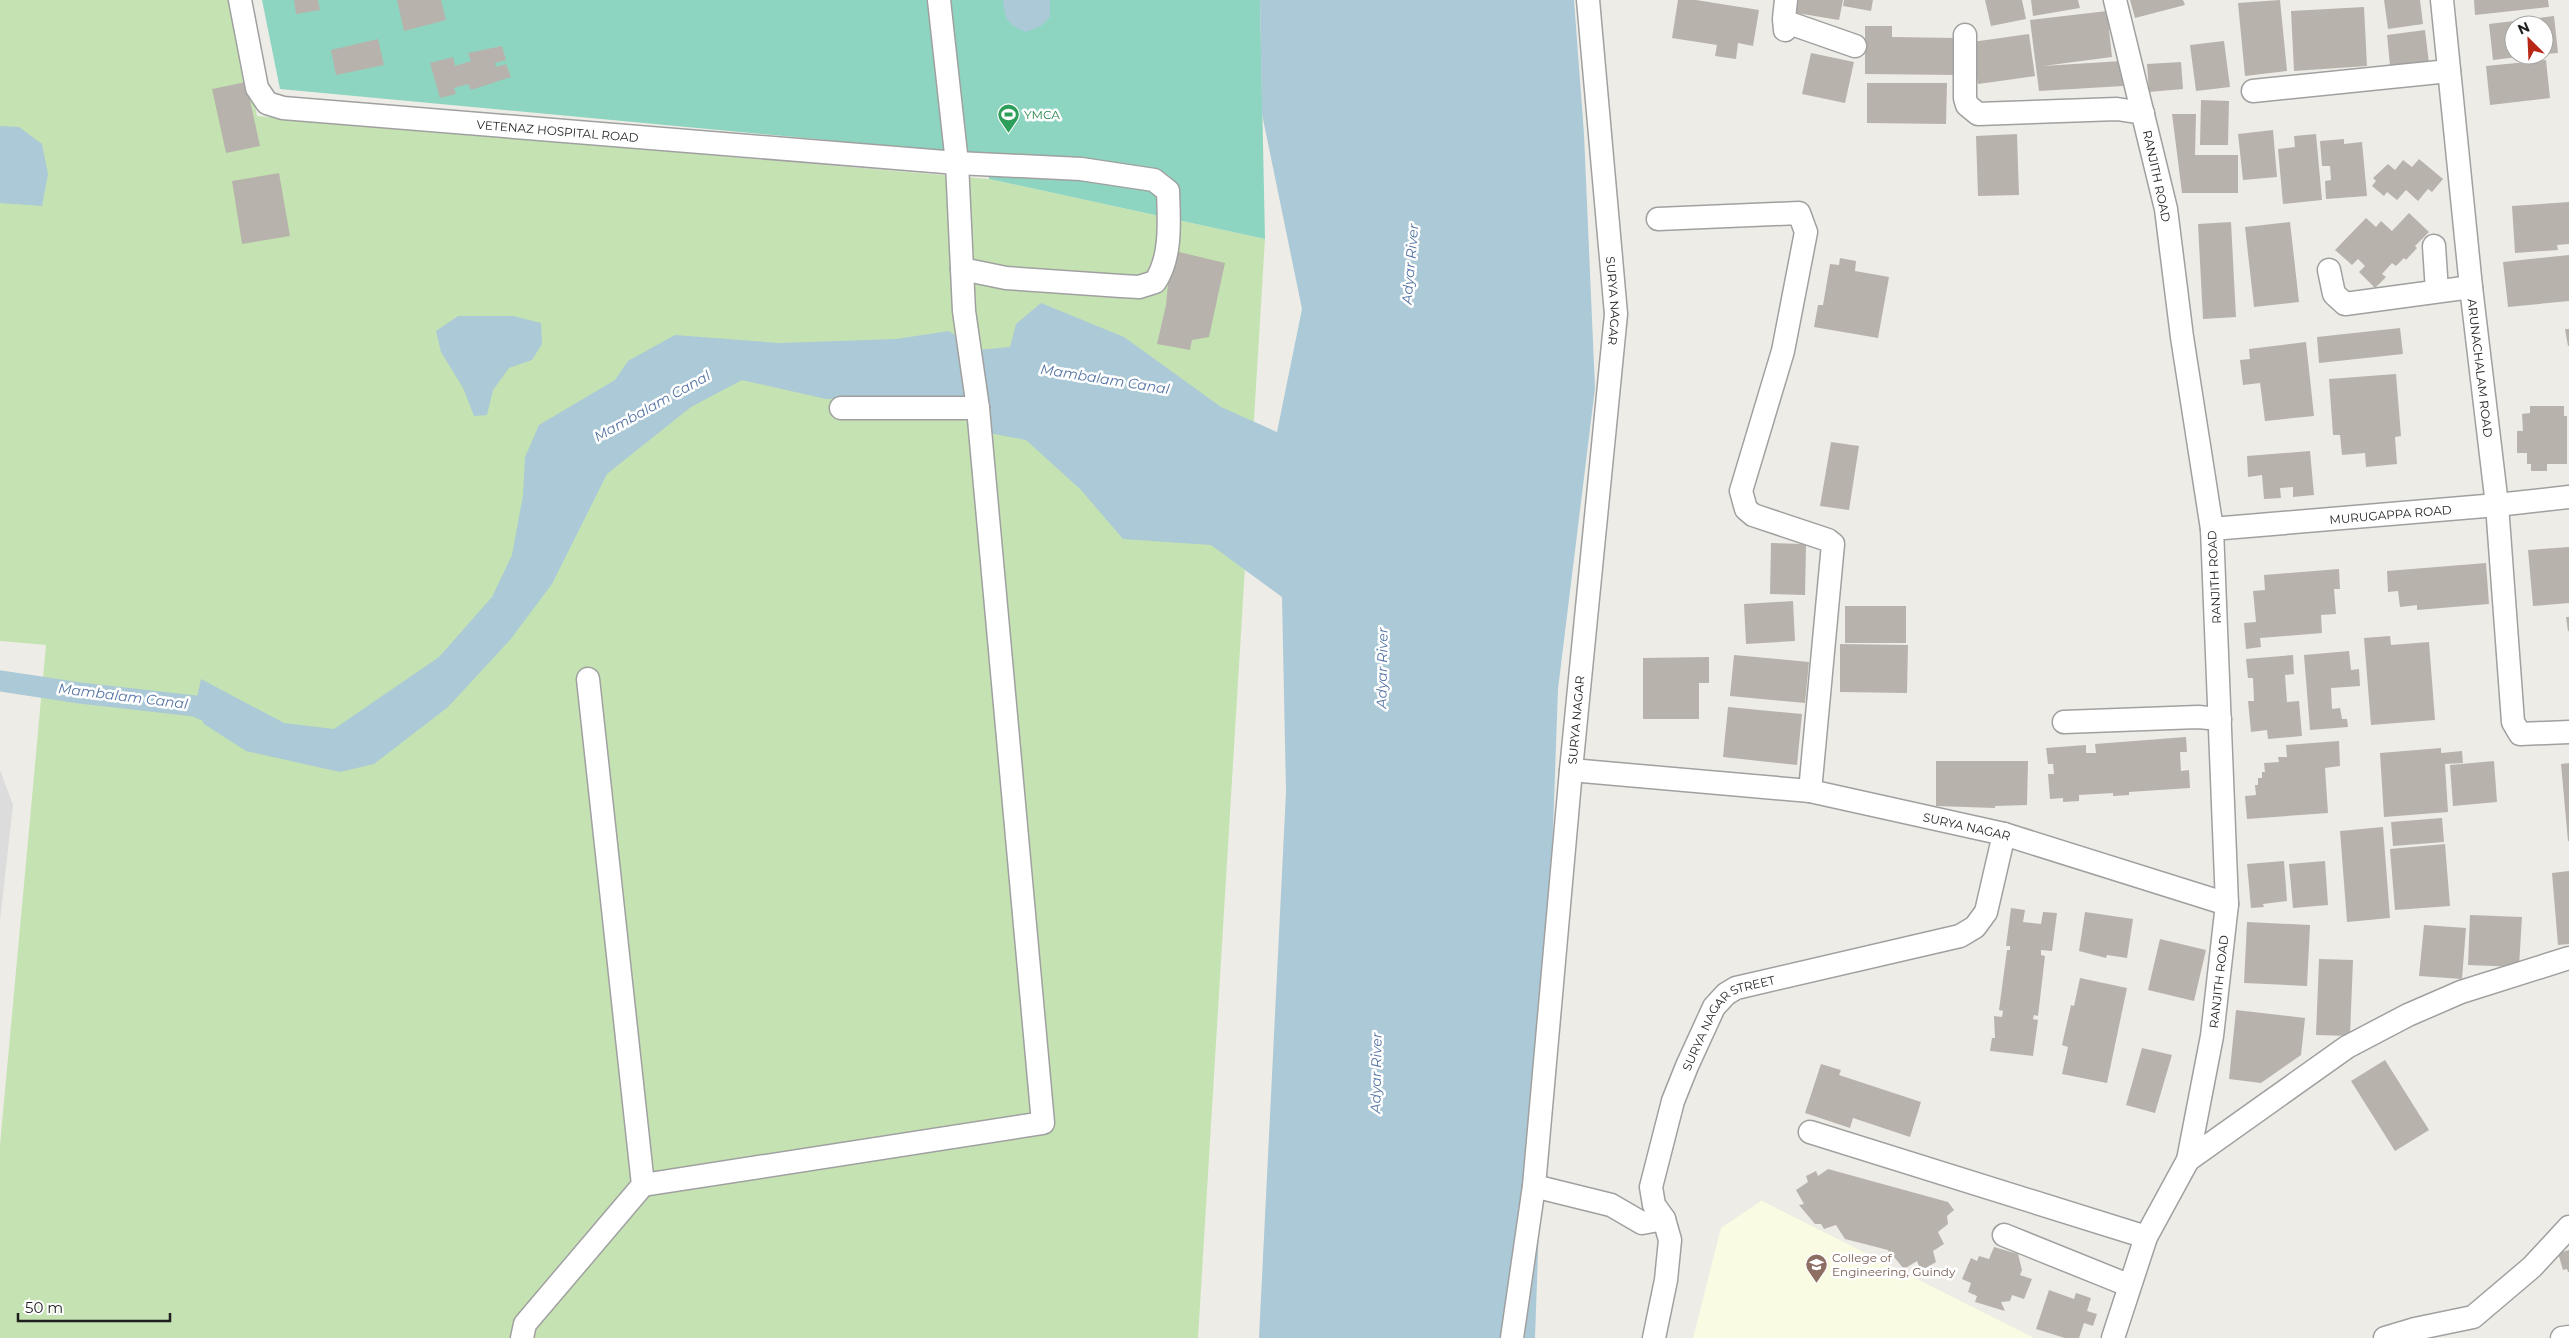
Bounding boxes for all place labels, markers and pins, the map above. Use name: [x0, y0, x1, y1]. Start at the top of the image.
sports icon: YMCA: [996, 102, 1020, 133]
place label: YMCA: [1024, 107, 1060, 122]
place label: College of Engineering, Guindy: [1832, 1250, 1956, 1279]
school or university icon: College of Engineering, Guindy: [1804, 1252, 1828, 1283]

